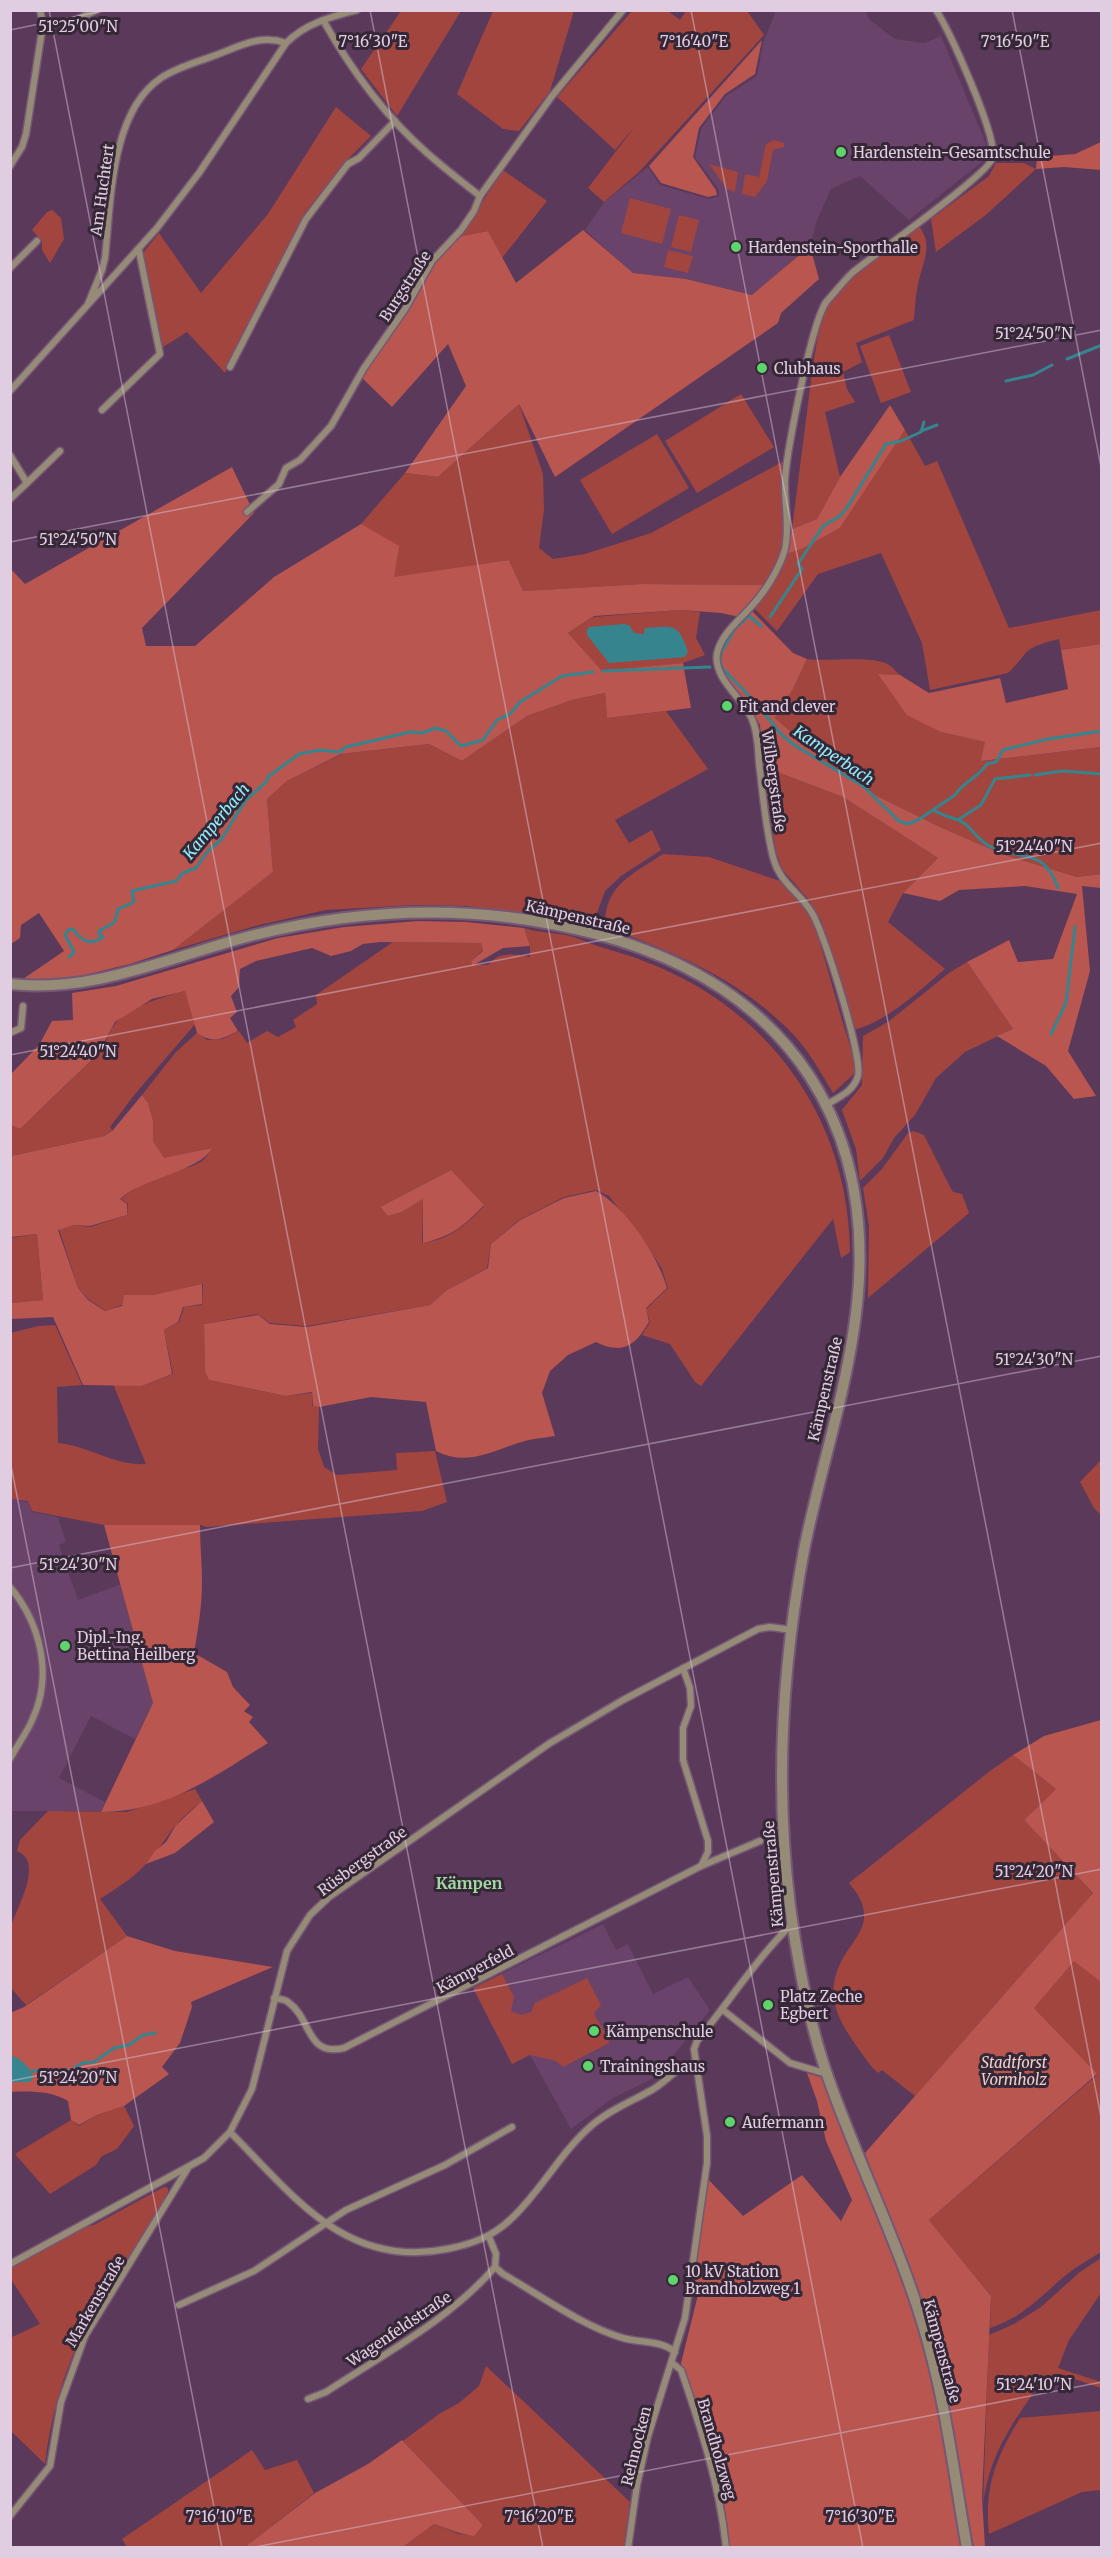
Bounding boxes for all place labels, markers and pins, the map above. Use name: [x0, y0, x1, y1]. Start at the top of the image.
place label: Hardenstein-Gesamtschule: [853, 143, 1051, 162]
marker: Hardenstein-Gesamtschule: [834, 145, 848, 159]
place label: Hardenstein-Sporthalle: [748, 238, 918, 257]
marker: Hardenstein-Sporthalle: [729, 240, 743, 254]
place label: Clubhaus: [774, 359, 841, 378]
marker: Clubhaus: [755, 361, 769, 375]
place label: Fit and clever: [739, 697, 836, 716]
marker: Fit and clever: [720, 699, 734, 713]
place label: Dipl.-Ing. Bettina Heilberg: [77, 1628, 195, 1664]
marker: Dipl.-Ing. Bettina Heilberg: [58, 1639, 72, 1653]
place label: Platz Zeche Egbert: [780, 1987, 863, 2023]
marker: Platz Zeche Egbert: [761, 1998, 775, 2012]
place label: Kämpenschule: [606, 2022, 713, 2041]
marker: Kämpenschule: [587, 2024, 601, 2038]
place label: Trainingshaus: [600, 2057, 705, 2076]
marker: Trainingshaus: [581, 2059, 595, 2073]
place label: Aufermann: [741, 2113, 825, 2132]
marker: Aufermann: [723, 2115, 737, 2129]
place label: 10 kV Station Brandholzweg 1: [685, 2262, 800, 2298]
marker: 10 kV Station Brandholzweg 1: [666, 2273, 680, 2287]

